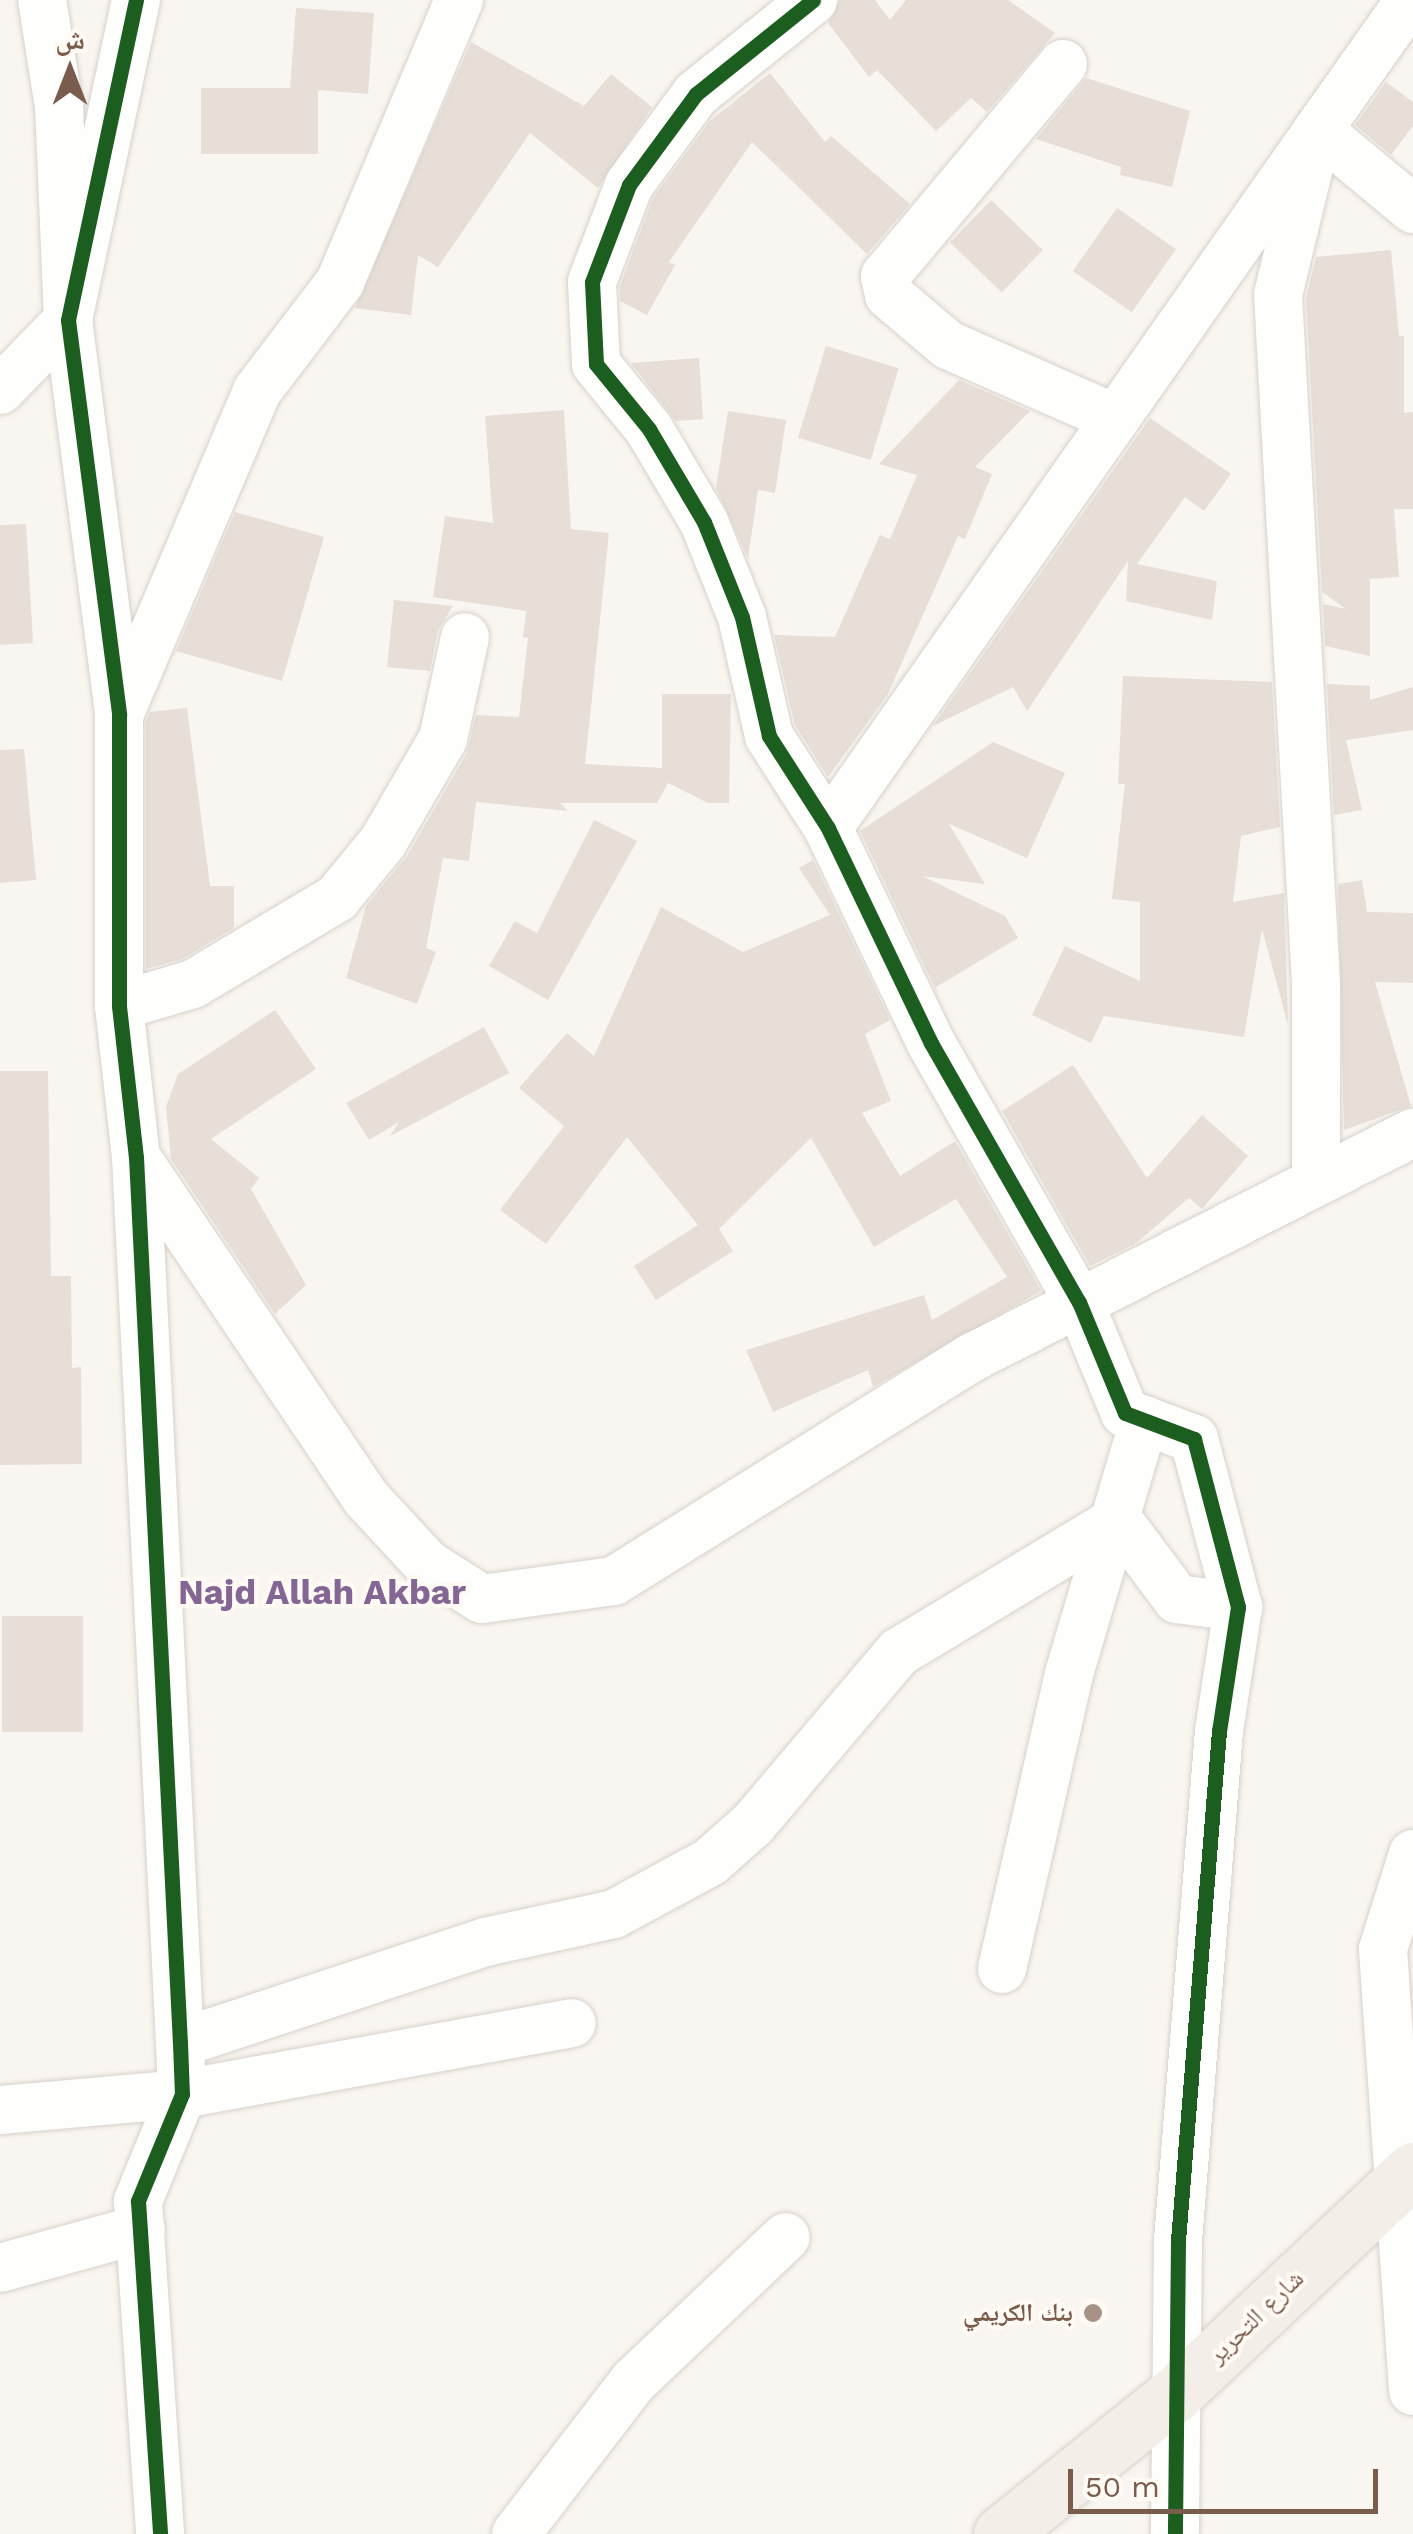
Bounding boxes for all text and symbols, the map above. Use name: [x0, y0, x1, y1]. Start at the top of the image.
north arrow: [20, 20, 120, 120]
text: ش: [55, 23, 85, 56]
district label: Najd Allah Akbar: [177, 1571, 467, 1613]
street label: شارع التحرير: [1202, 2264, 1310, 2370]
place label: بنك الكريمي: [963, 2298, 1073, 2328]
marker: بنك الكريمي: [1082, 2302, 1104, 2324]
scale bar: [1073, 2449, 1383, 2511]
text: 50 m: [1085, 2469, 1160, 2504]

